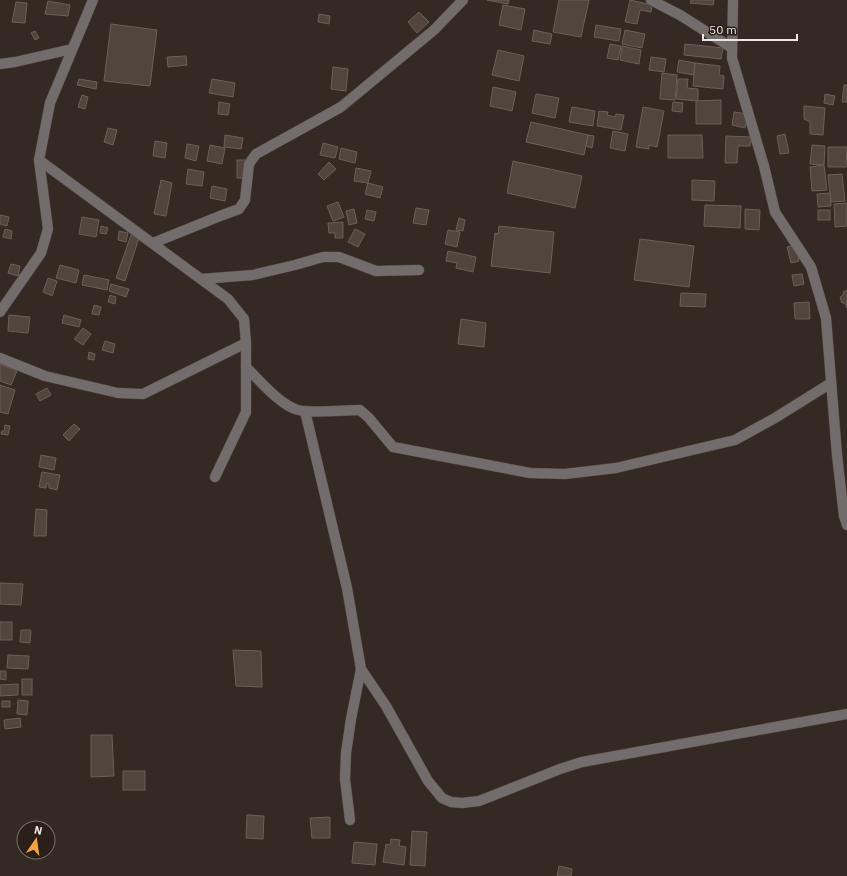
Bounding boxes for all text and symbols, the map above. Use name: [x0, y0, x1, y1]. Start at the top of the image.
scale bar: [703, 16, 797, 42]
text: 50 m: [709, 22, 737, 37]
north arrow: [16, 820, 56, 860]
text: N: [33, 823, 44, 838]

